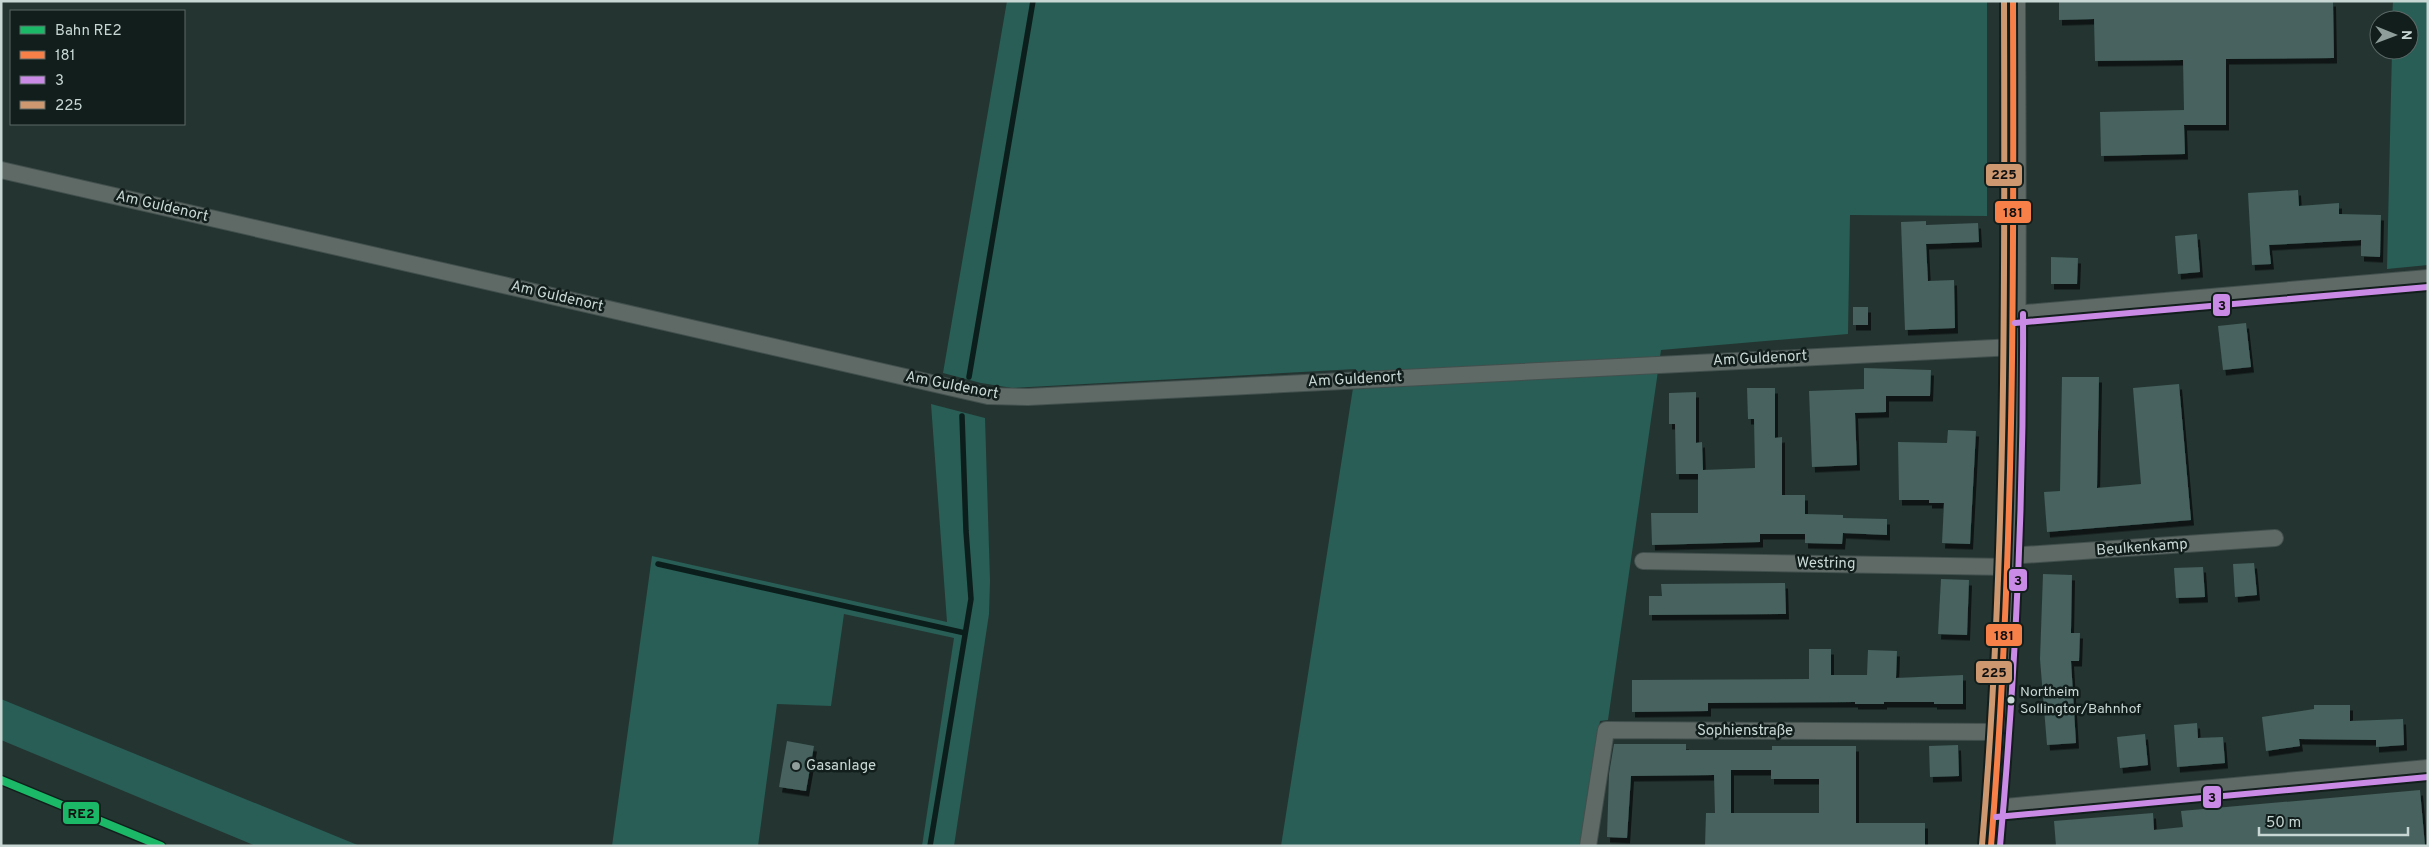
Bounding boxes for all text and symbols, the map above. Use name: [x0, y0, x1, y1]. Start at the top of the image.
legend: [10, 10, 185, 125]
north arrow: [2369, 10, 2419, 60]
text: Bahn RE2: [55, 22, 122, 41]
text: N: [2397, 30, 2414, 40]
text: 181: [55, 47, 75, 66]
text: 3: [55, 72, 64, 91]
text: 225: [55, 97, 83, 116]
line badge: 225: [1985, 163, 2023, 187]
text: 225: [1991, 167, 2017, 184]
street label: Am Guldenort: [114, 187, 210, 227]
line badge: 181: [1994, 200, 2032, 224]
text: 181: [2003, 205, 2023, 222]
street label: Am Guldenort: [509, 277, 605, 317]
line badge: 3: [2212, 293, 2231, 317]
text: 3: [2218, 298, 2226, 315]
street label: Am Guldenort: [1712, 347, 1808, 371]
street label: Am Guldenort: [904, 368, 1000, 404]
street label: Am Guldenort: [1307, 368, 1403, 392]
street label: Beulkenkamp: [2096, 535, 2188, 561]
street label: Westring: [1796, 554, 1856, 574]
line badge: 3: [2008, 568, 2028, 592]
text: 3: [2014, 573, 2022, 590]
line badge: 181: [1985, 623, 2023, 647]
text: 181: [1994, 628, 2014, 645]
line badge: 225: [1975, 660, 2013, 684]
text: 225: [1981, 665, 2007, 682]
place label: Northeim Sollingtor/Bahnhof: [2020, 684, 2141, 718]
marker: Northeim Sollingtor/Bahnhof: [2006, 695, 2016, 705]
street label: Sophienstraße: [1697, 722, 1793, 741]
place label: Gasanlage: [806, 757, 876, 776]
marker: Gasanlage: [790, 760, 802, 772]
line badge: 3: [2202, 785, 2222, 809]
text: 3: [2208, 790, 2216, 807]
line badge: RE2: [62, 801, 100, 825]
scale bar: [2259, 804, 2408, 836]
text: RE2: [68, 806, 94, 823]
text: 50 m: [2266, 814, 2301, 833]

